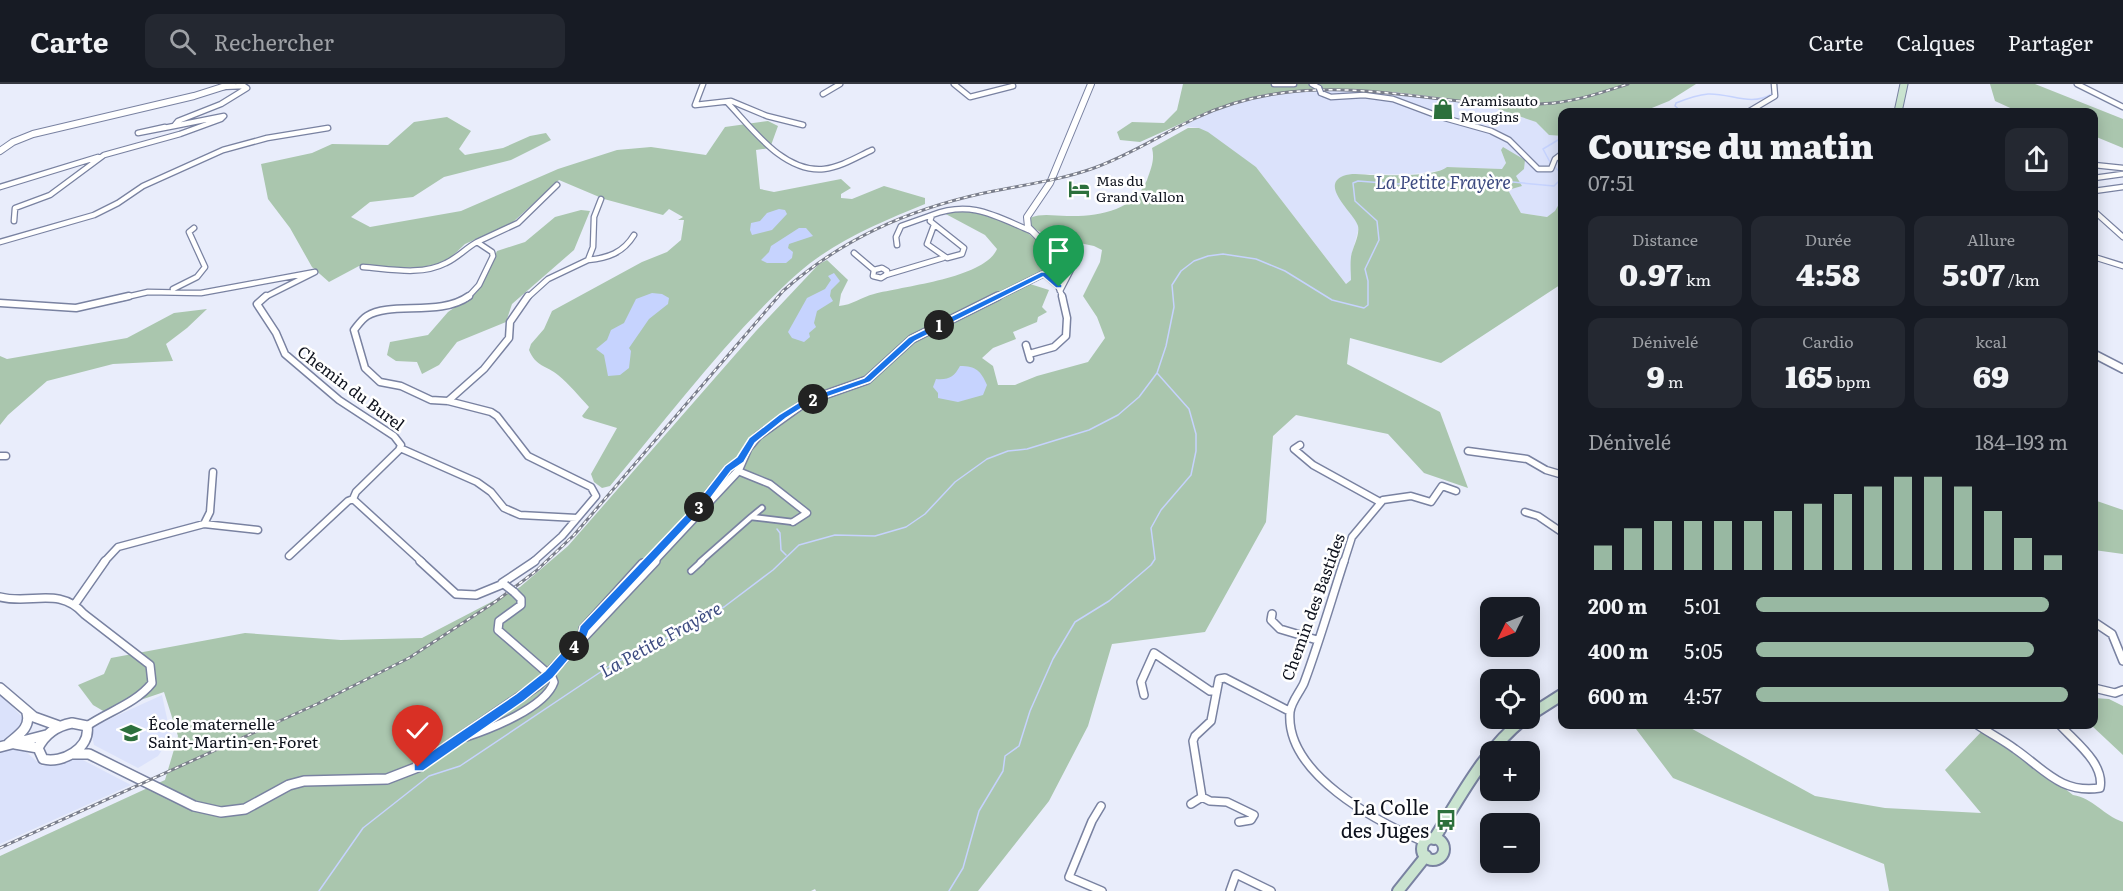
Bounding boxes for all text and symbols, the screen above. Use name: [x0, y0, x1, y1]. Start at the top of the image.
search box: [145, 14, 565, 68]
text: Carte: [30, 20, 109, 62]
icon: search: [166, 25, 199, 58]
text: Rechercher: [214, 25, 334, 58]
text: Carte: [1809, 26, 1863, 57]
text: Calques: [1896, 26, 1975, 57]
text: Partager: [2008, 26, 2093, 57]
place label: Aramisauto Mougins: [1460, 90, 1538, 126]
shop icon: Aramisauto Mougins: [1431, 97, 1455, 121]
text: Course du matin: [1588, 120, 1874, 169]
button: share: [2005, 128, 2068, 191]
text: 07:51: [1588, 167, 1634, 197]
water label: La Petite Frayère: [1375, 168, 1511, 195]
place label: Mas du Grand Vallon: [1096, 170, 1185, 206]
hotel icon: Mas du Grand Vallon: [1067, 177, 1091, 201]
pin: [1033, 225, 1084, 287]
text: Distance: [1632, 227, 1698, 251]
text: Durée: [1805, 227, 1851, 251]
text: Allure: [1967, 227, 2015, 251]
icon: arrive: [1042, 234, 1075, 267]
text: 0.97: [1619, 251, 1683, 295]
text: 4:58: [1796, 251, 1860, 295]
text: 5:07: [1942, 251, 2005, 295]
text: km: [1683, 267, 1711, 291]
text: /km: [2005, 267, 2040, 291]
pin: 1: [924, 310, 954, 340]
text: 1: [936, 313, 942, 337]
text: Dénivelé: [1632, 329, 1698, 353]
text: Cardio: [1802, 329, 1854, 353]
text: kcal: [1975, 329, 2007, 353]
street label: Chemin du Burel: [293, 339, 410, 436]
text: 9: [1647, 353, 1665, 397]
text: 165: [1785, 353, 1833, 397]
text: 69: [1973, 353, 2009, 397]
text: m: [1665, 369, 1683, 393]
text: bpm: [1833, 369, 1871, 393]
pin: 2: [798, 384, 828, 414]
text: 2: [809, 387, 817, 411]
text: Dénivelé: [1588, 426, 1671, 456]
text: 184–193 m: [1975, 426, 2068, 456]
pin: 3: [684, 492, 714, 522]
text: 3: [695, 495, 703, 519]
street label: Chemin des Bastides: [1274, 530, 1350, 684]
text: 200 m: [1588, 590, 1647, 620]
text: 5:01: [1684, 590, 1721, 620]
water label: La Petite Frayère: [594, 594, 726, 683]
north arrow: [1480, 597, 1540, 657]
map controls: [1480, 597, 1540, 873]
pin: 4: [559, 631, 589, 661]
text: 4: [569, 634, 579, 658]
text: 400 m: [1588, 635, 1649, 665]
text: 5:05: [1684, 635, 1723, 665]
button: locate: [1480, 669, 1540, 729]
text: 600 m: [1588, 680, 1648, 710]
text: 4:57: [1684, 680, 1722, 710]
pin: [392, 705, 443, 767]
place label: École maternelle Saint-Martin-en-Foret: [148, 711, 319, 753]
icon: check: [401, 714, 434, 747]
school or university icon: École maternelle Saint-Martin-en-Foret: [119, 721, 143, 745]
button: +: [1480, 741, 1540, 801]
place label: La Colle des Juges: [1341, 791, 1429, 844]
bus stop icon: La Colle des Juges: [1434, 808, 1458, 832]
button: −: [1480, 813, 1540, 873]

